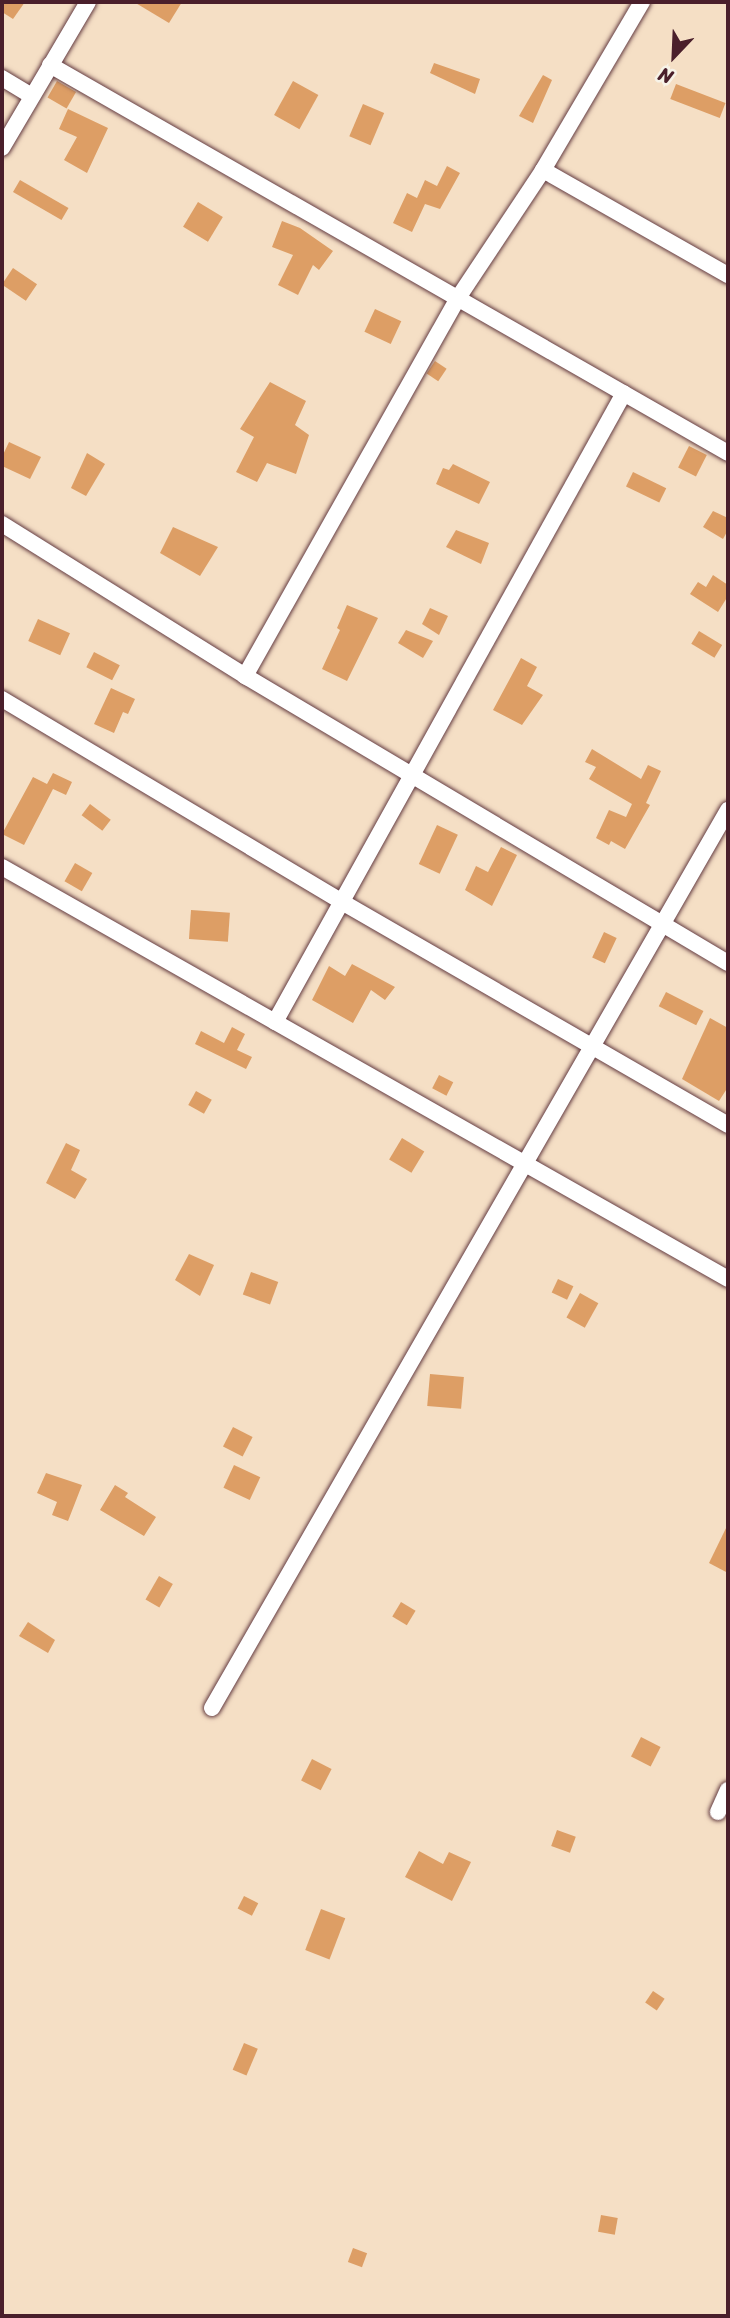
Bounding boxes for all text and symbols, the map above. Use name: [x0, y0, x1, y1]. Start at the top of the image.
north arrow: [639, 21, 709, 91]
text: N: [653, 58, 678, 94]

